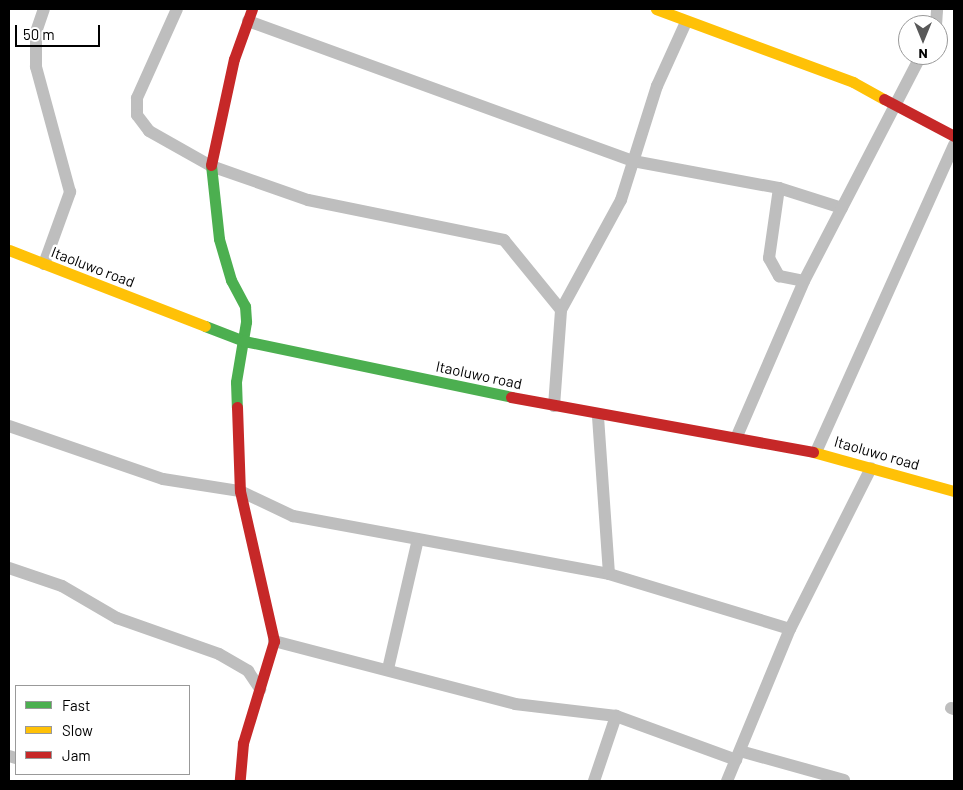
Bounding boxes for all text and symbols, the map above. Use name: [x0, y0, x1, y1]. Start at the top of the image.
scale bar: [18, 15, 102, 47]
north arrow: [898, 15, 948, 65]
text: 50 m: [23, 25, 55, 43]
text: N: [918, 46, 928, 63]
street label: Itaoluwo road: [49, 243, 137, 291]
street label: Itaoluwo road: [434, 357, 524, 393]
street label: Itaoluwo road: [832, 432, 922, 474]
legend: [15, 685, 190, 775]
text: Fast: [62, 696, 90, 714]
text: Slow: [62, 721, 93, 739]
text: Jam: [62, 746, 91, 764]

